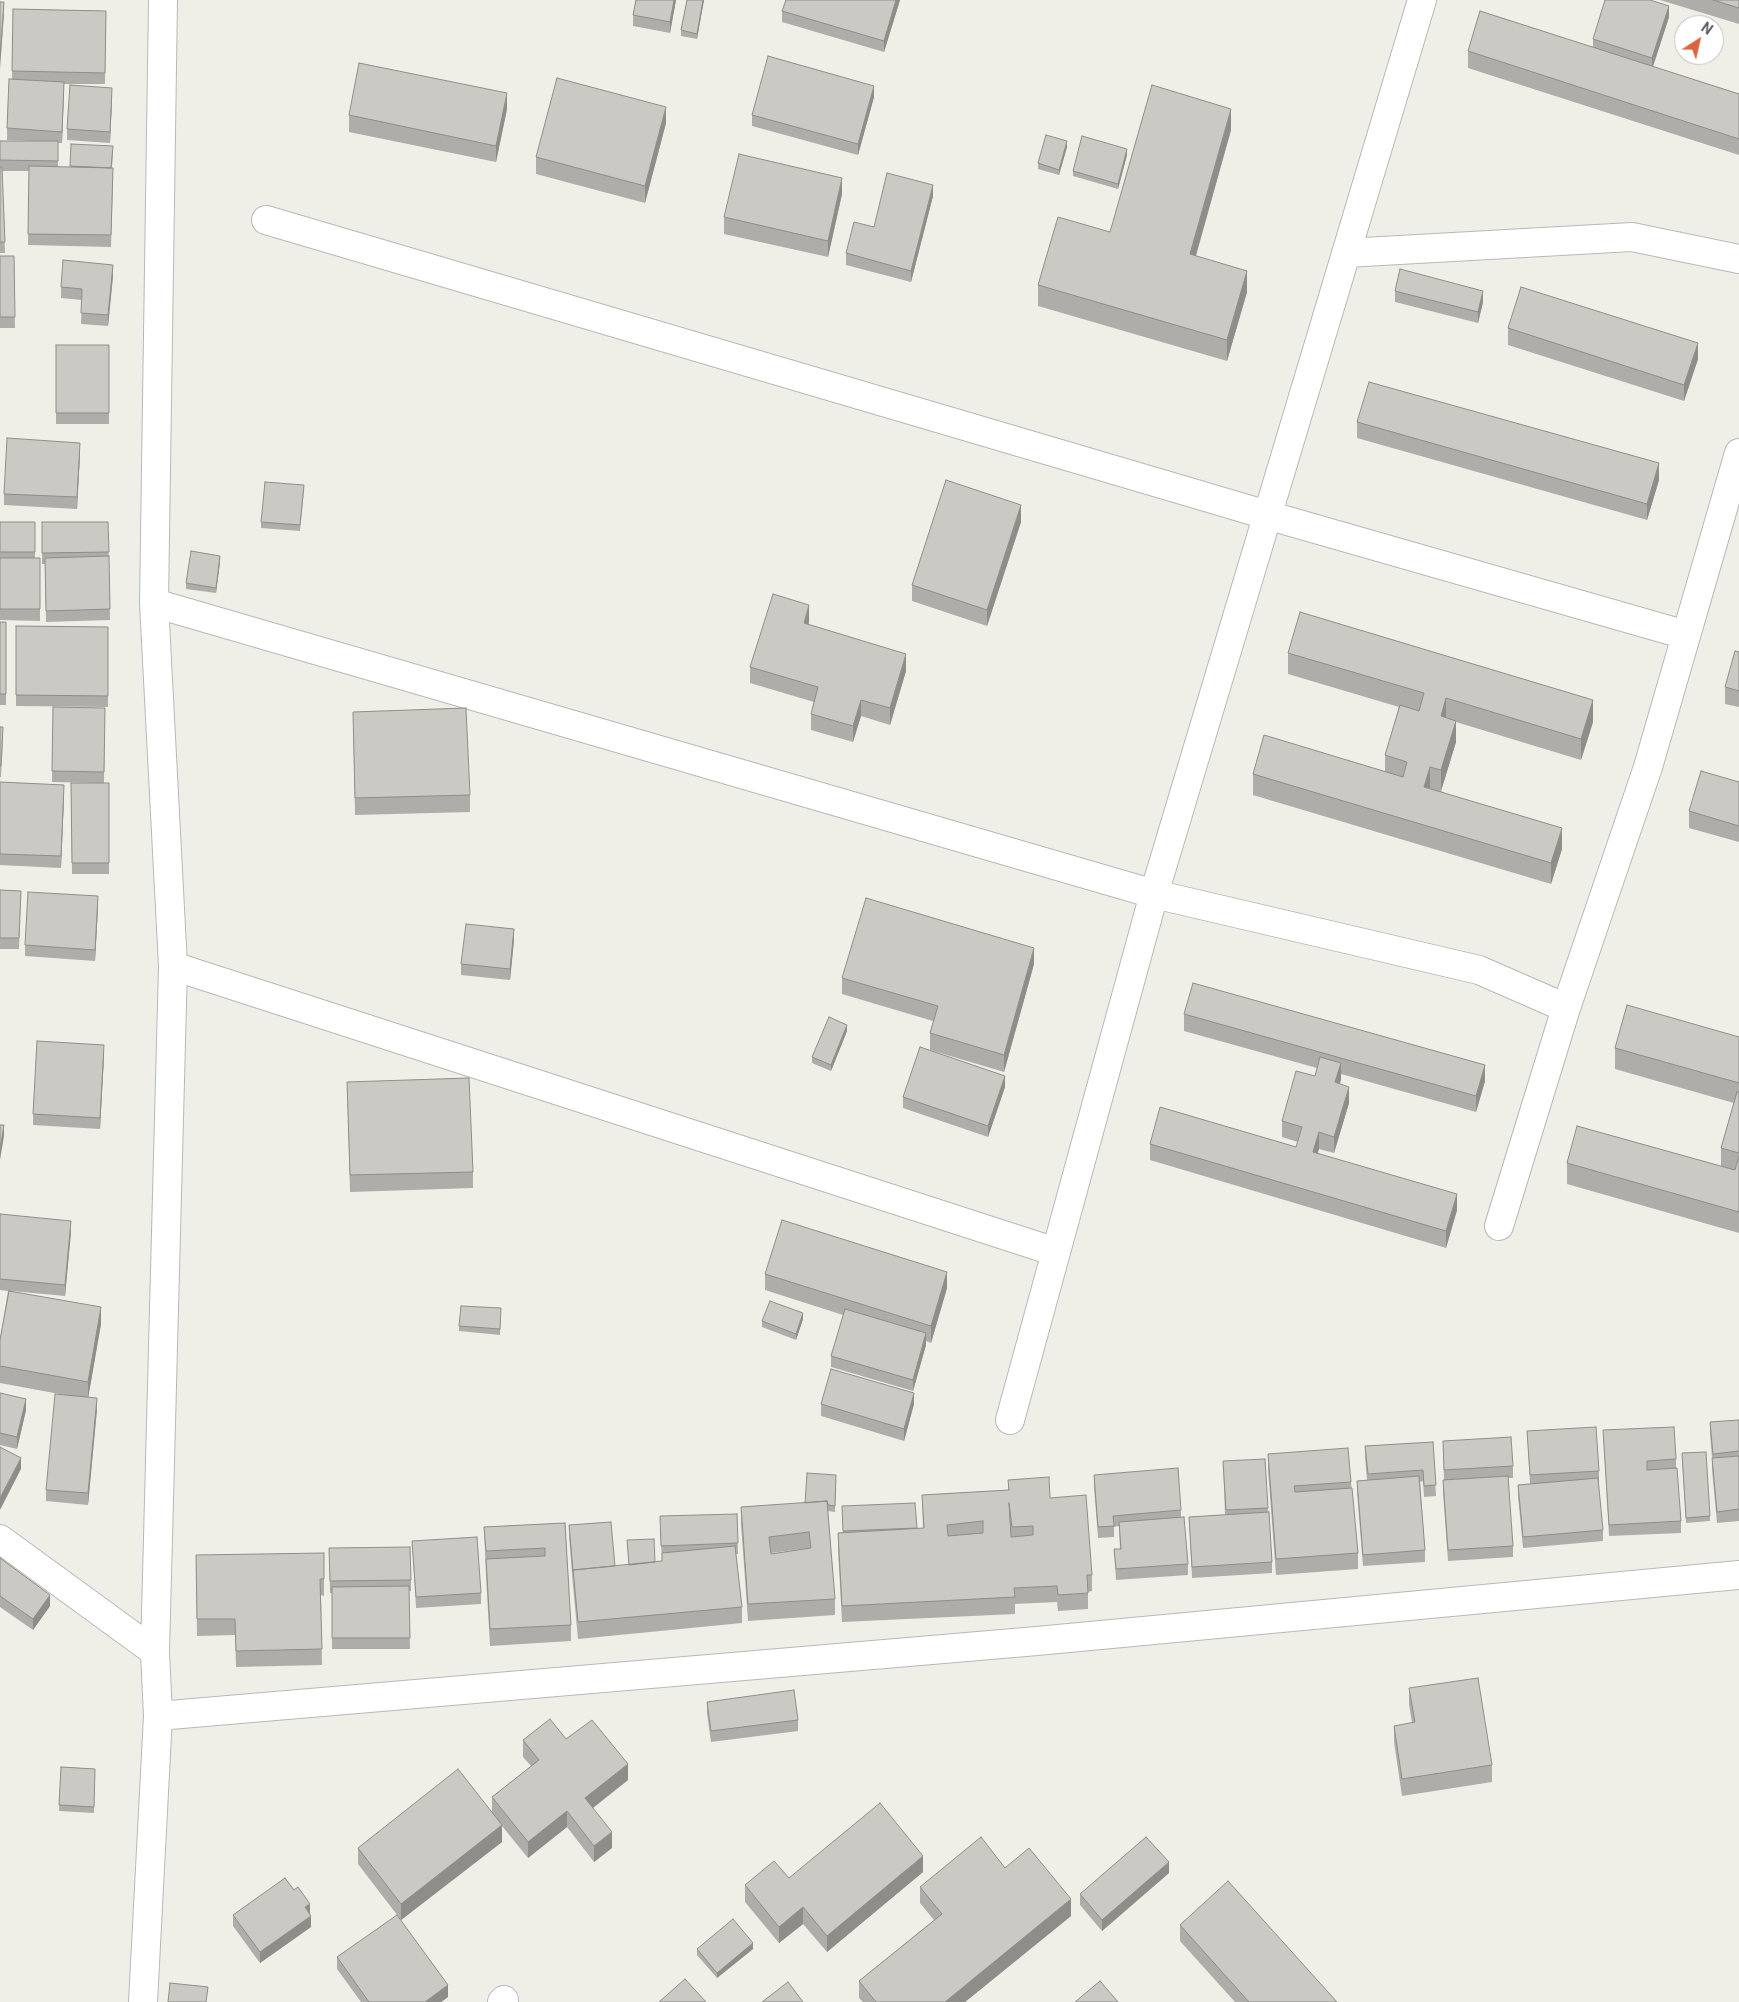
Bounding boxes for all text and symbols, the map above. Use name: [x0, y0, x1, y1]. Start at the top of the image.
north arrow: [1674, 15, 1724, 65]
text: N: [1698, 19, 1716, 38]

